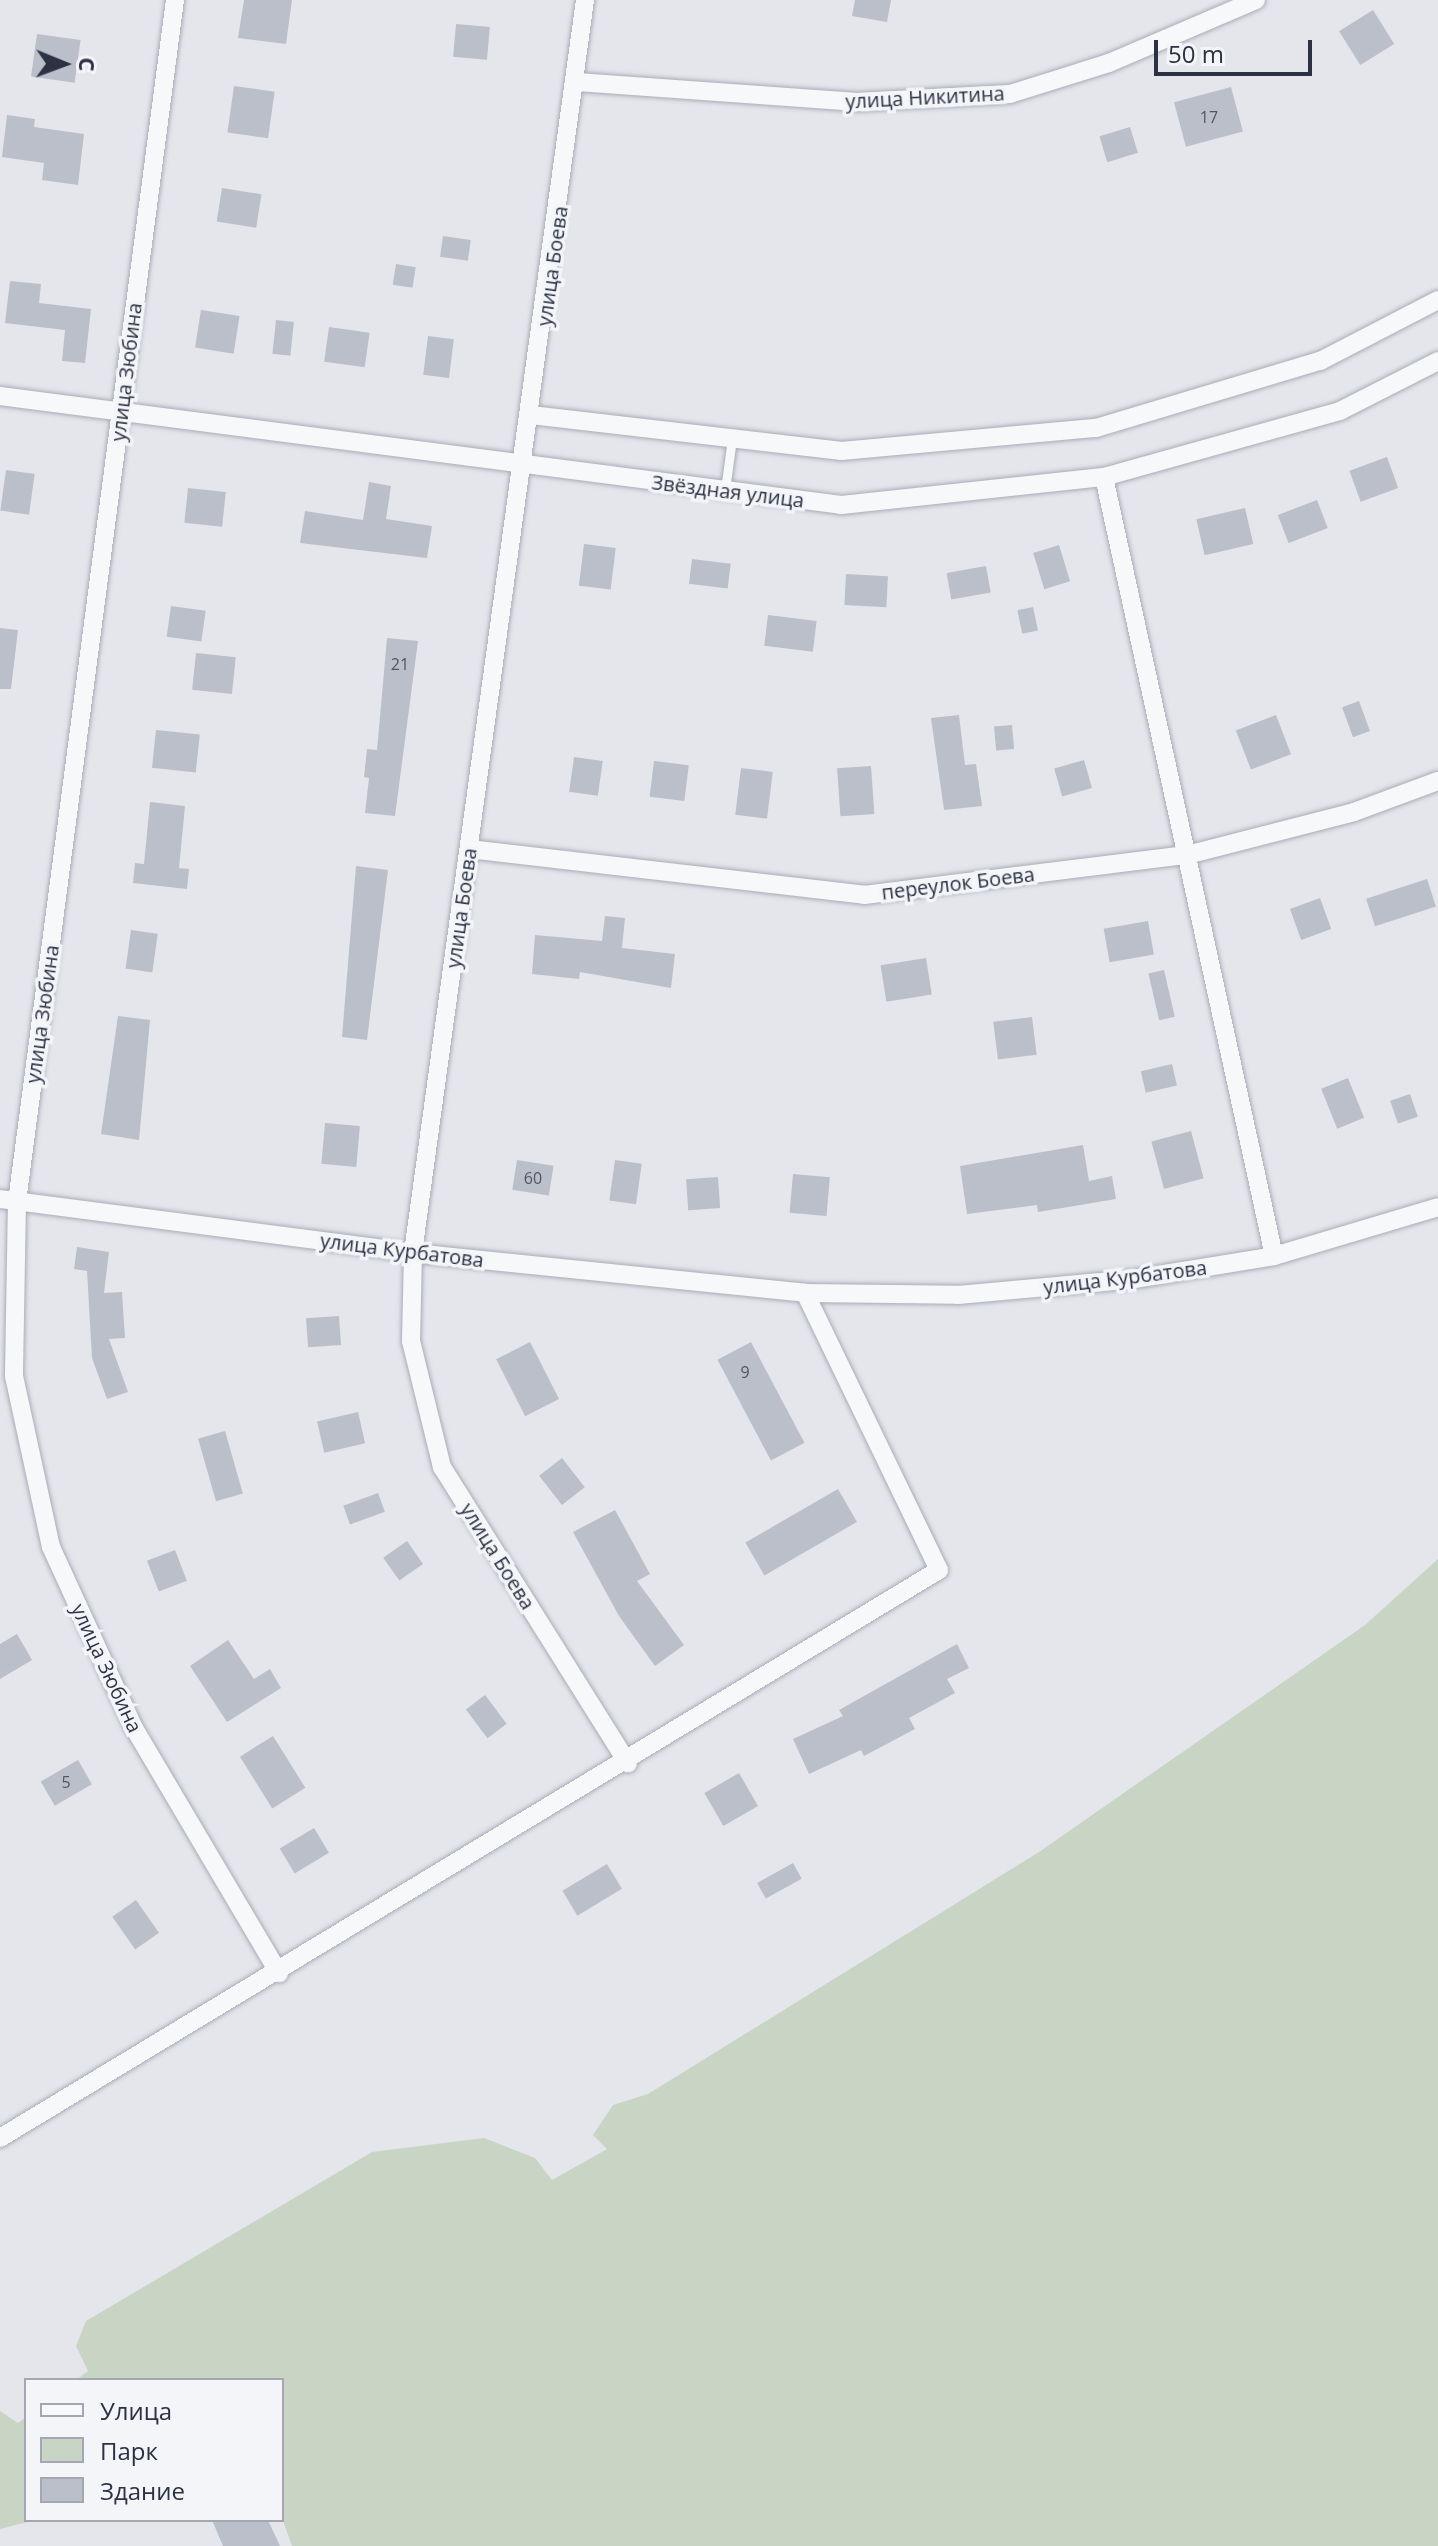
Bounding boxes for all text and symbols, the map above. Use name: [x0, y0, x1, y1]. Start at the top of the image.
north arrow: [24, 24, 104, 104]
scale bar: [1158, 24, 1316, 74]
text: 50 m: [1168, 37, 1224, 70]
text: С: [73, 57, 103, 72]
street label: улица Никитина: [845, 81, 1005, 113]
house number: 17: [1200, 107, 1218, 127]
street label: улица Боева: [532, 204, 572, 328]
street label: улица Зюбина: [106, 301, 146, 443]
street label: Звёздная улица: [650, 470, 806, 512]
house number: 21: [391, 654, 409, 674]
street label: улица Боева: [441, 846, 481, 970]
street label: переулок Боева: [880, 862, 1036, 904]
street label: улица Зюбина: [20, 943, 64, 1085]
house number: 60: [524, 1168, 542, 1188]
street label: улица Курбатова: [319, 1228, 485, 1272]
street label: улица Курбатова: [1042, 1255, 1208, 1299]
house number: 9: [740, 1362, 750, 1382]
street label: улица Боева: [456, 1498, 540, 1614]
street label: улица Зюбина: [67, 1600, 147, 1736]
house number: 5: [61, 1772, 71, 1792]
legend: [24, 2378, 284, 2522]
text: Улица: [100, 2394, 172, 2427]
text: Парк: [100, 2434, 158, 2467]
text: Здание: [100, 2474, 185, 2507]

